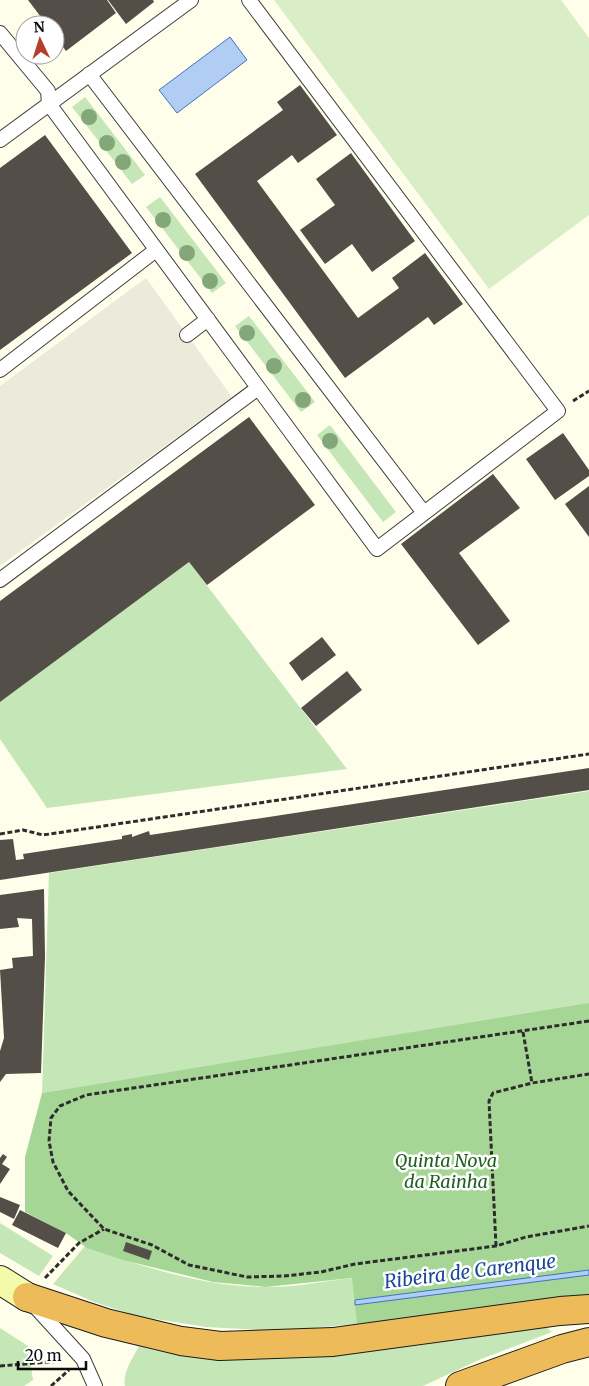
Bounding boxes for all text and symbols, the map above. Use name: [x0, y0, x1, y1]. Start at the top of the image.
north arrow: [15, 15, 65, 65]
text: N: [33, 18, 45, 36]
park label: Quinta Nova da Rainha: [395, 1149, 497, 1193]
water label: Ribeira de Carenque: [383, 1249, 558, 1293]
scale bar: [18, 1338, 85, 1370]
text: 20 m: [25, 1346, 62, 1365]

